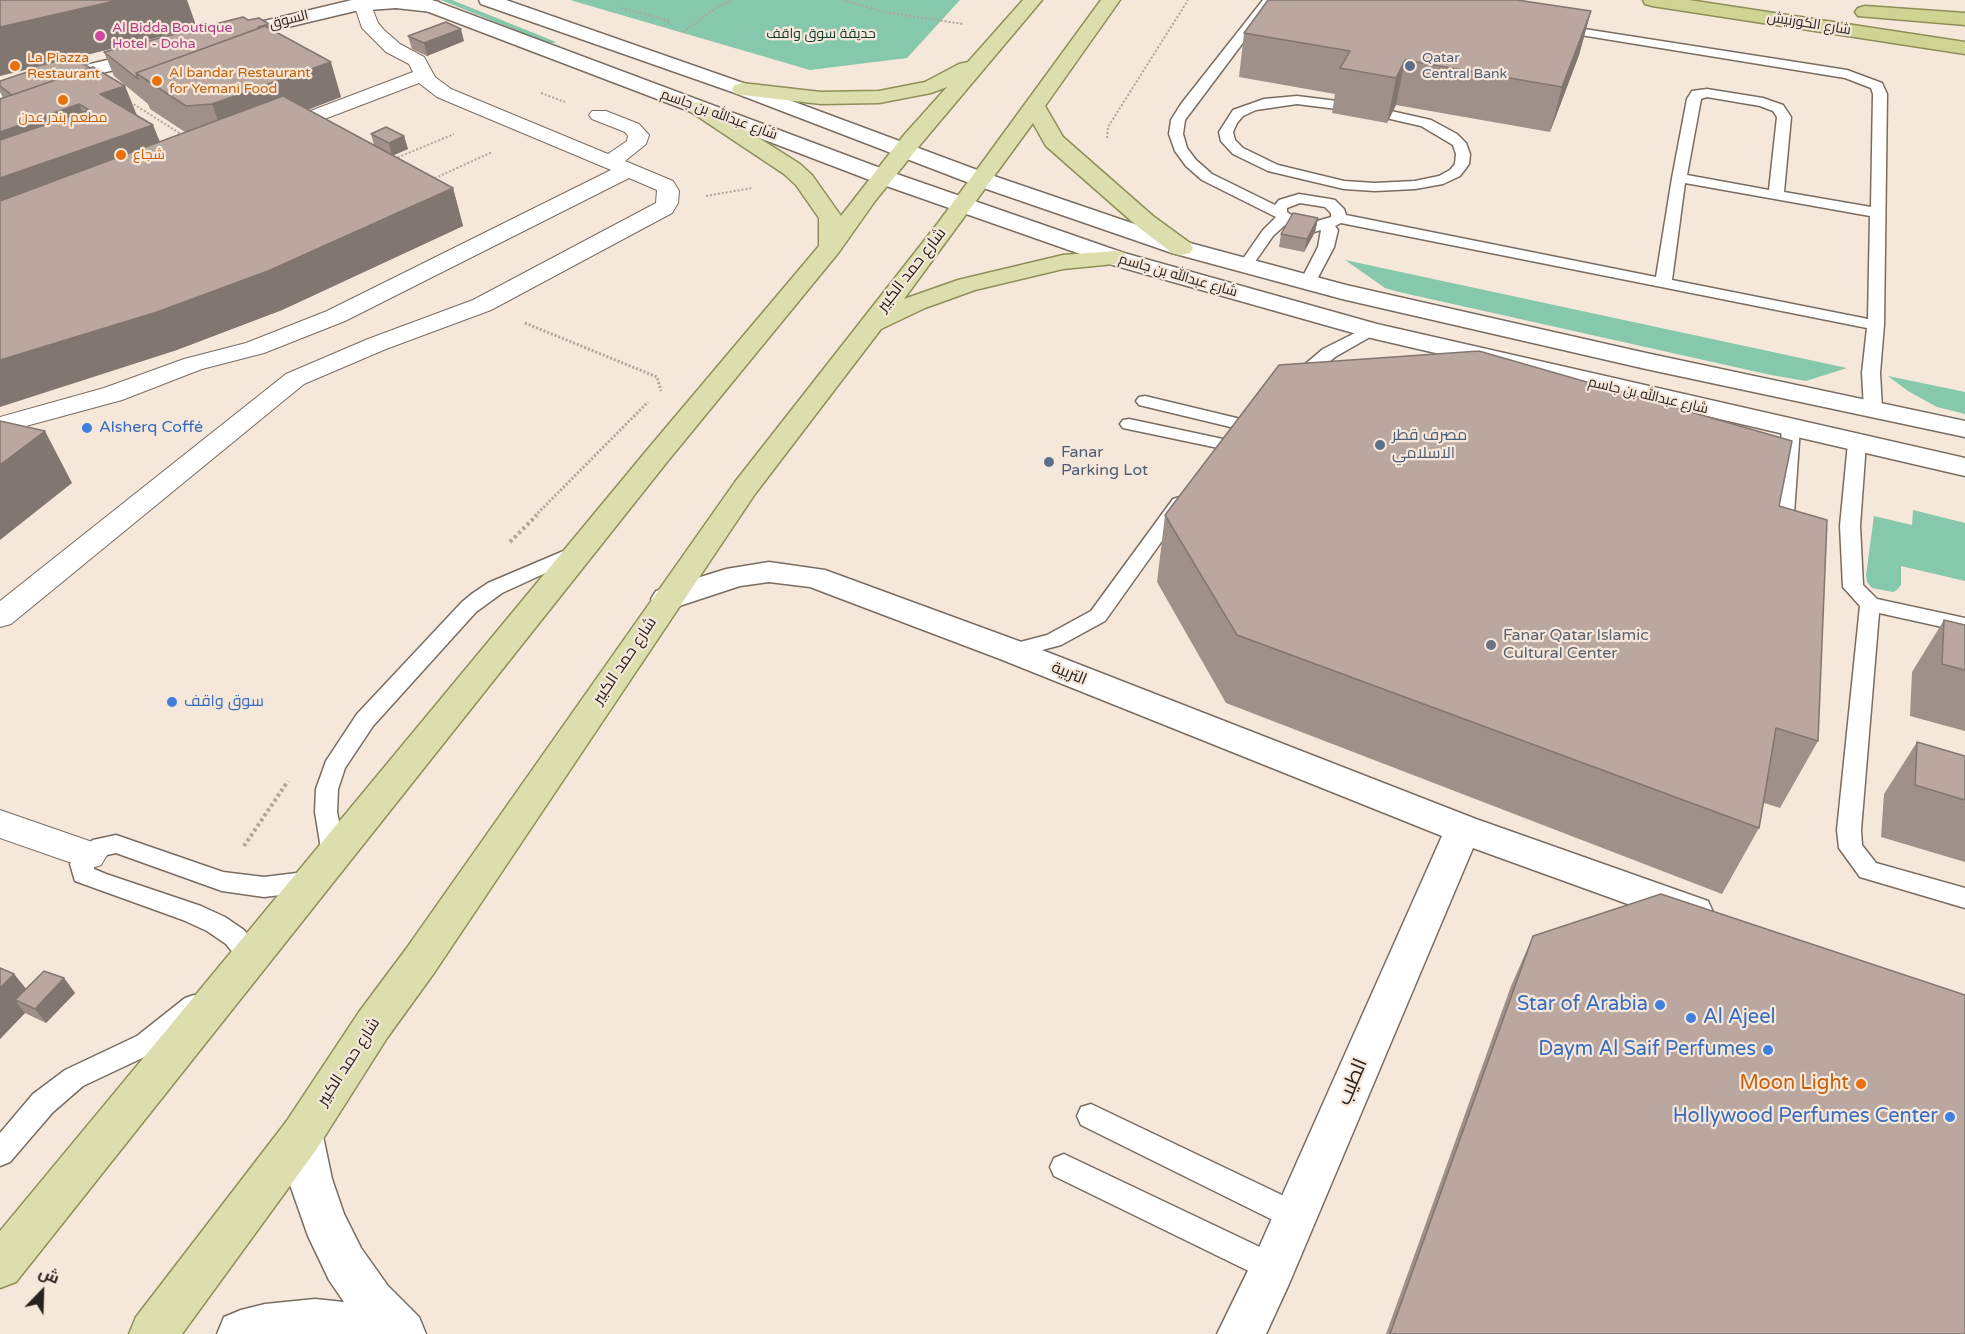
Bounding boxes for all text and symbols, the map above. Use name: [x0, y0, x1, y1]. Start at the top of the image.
street label: السوق: [268, 7, 310, 33]
street label: شارع الكورنيش: [1766, 9, 1852, 39]
place label: Al Bidda Boutique Hotel - Doha: [112, 20, 233, 52]
park label: حديقة سوق واقف: [766, 26, 876, 42]
marker: Al Bidda Boutique Hotel - Doha: [93, 29, 107, 43]
place label: La Piazza Restaurant: [27, 50, 100, 82]
place label: Qatar Central Bank: [1422, 50, 1507, 82]
marker: La Piazza Restaurant: [8, 59, 22, 73]
marker: Qatar Central Bank: [1403, 59, 1417, 73]
place label: Al bandar Restaurant for Yemani Food: [169, 65, 311, 98]
marker: Al bandar Restaurant for Yemani Food: [150, 74, 164, 88]
street label: شارع عبدالله بن جاسم: [658, 86, 780, 144]
marker: مطعم بندر عدن: [56, 93, 70, 107]
place label: مطعم بندر عدن: [18, 110, 108, 126]
place label: شجاع: [133, 147, 165, 163]
marker: شجاع: [114, 148, 128, 162]
street label: شارع حمد الكبير: [873, 224, 951, 316]
street label: شارع عبدالله بن جاسم: [1117, 251, 1239, 301]
street label: شارع عبدالله بن جاسم: [1586, 374, 1710, 418]
place label: Alsherq Coffé: [99, 418, 203, 438]
marker: Alsherq Coffé: [80, 421, 94, 435]
place label: مصرف قطر الاسلامي: [1392, 426, 1467, 464]
marker: مصرف قطر الاسلامي: [1373, 438, 1387, 452]
place label: Fanar Parking Lot: [1061, 443, 1148, 481]
marker: Fanar Parking Lot: [1042, 455, 1056, 469]
street label: شارع حمد الكبير: [589, 614, 661, 708]
place label: Fanar Qatar Islamic Cultural Center: [1503, 626, 1649, 664]
marker: Fanar Qatar Islamic Cultural Center: [1484, 638, 1498, 652]
street label: التربية: [1049, 658, 1089, 690]
place label: سوق واقف: [184, 692, 264, 712]
marker: سوق واقف: [165, 695, 179, 709]
place label: Star of Arabia: [1517, 993, 1648, 1017]
marker: Star of Arabia: [1653, 998, 1667, 1012]
place label: Al Ajeel: [1703, 1006, 1775, 1030]
marker: Al Ajeel: [1684, 1011, 1698, 1025]
street label: شارع حمد الكبير: [313, 1014, 385, 1110]
place label: Daym Al Saif Perfumes: [1538, 1038, 1756, 1062]
marker: Daym Al Saif Perfumes: [1761, 1043, 1775, 1057]
street label: الطيب: [1333, 1055, 1373, 1109]
place label: Moon Light: [1740, 1072, 1849, 1096]
marker: Moon Light: [1854, 1077, 1868, 1091]
place label: Hollywood Perfumes Center: [1673, 1105, 1938, 1129]
marker: Hollywood Perfumes Center: [1943, 1110, 1957, 1124]
north arrow: [12, 1262, 72, 1322]
text: ش: [36, 1262, 62, 1289]

